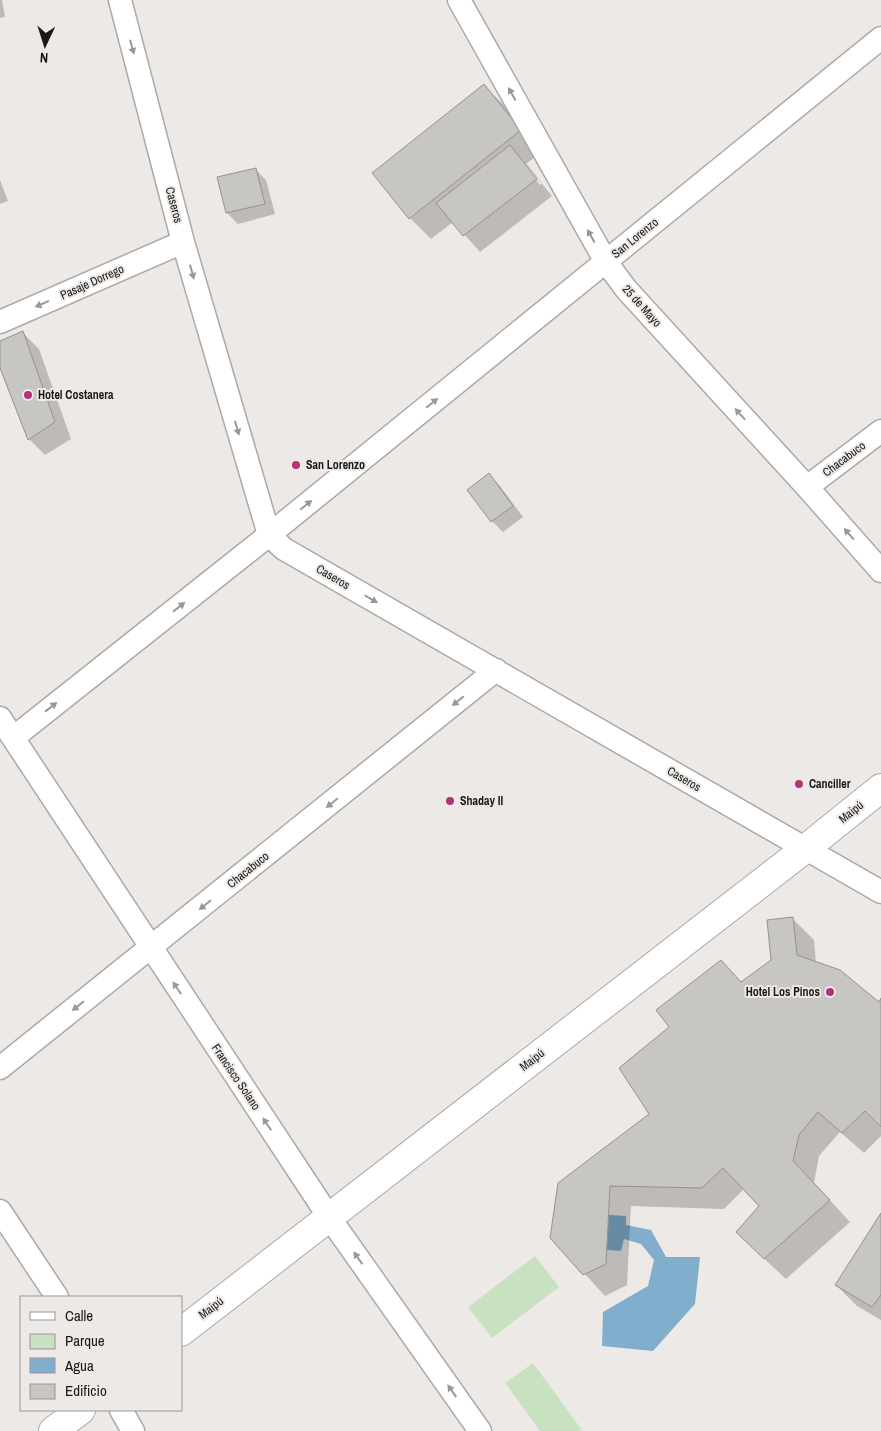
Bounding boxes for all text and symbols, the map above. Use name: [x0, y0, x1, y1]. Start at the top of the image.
north arrow: [20, 20, 70, 70]
one-way arrow: [128, 40, 136, 55]
text: N: [39, 49, 49, 67]
one-way arrow: [507, 88, 516, 101]
street label: Caseros: [162, 185, 186, 225]
street label: San Lorenzo: [608, 214, 662, 262]
one-way arrow: [587, 229, 596, 242]
street label: Pasaje Dorrego: [58, 261, 126, 303]
one-way arrow: [188, 264, 196, 279]
street label: 25 de Mayo: [619, 282, 665, 330]
one-way arrow: [35, 300, 49, 308]
place label: Hotel Costanera: [38, 387, 114, 403]
marker: Hotel Costanera: [22, 389, 34, 401]
one-way arrow: [425, 397, 438, 408]
one-way arrow: [734, 408, 746, 420]
one-way arrow: [234, 420, 242, 435]
street label: Chacabuco: [819, 438, 869, 480]
place label: San Lorenzo: [306, 457, 365, 473]
marker: San Lorenzo: [290, 459, 302, 471]
one-way arrow: [299, 500, 312, 511]
one-way arrow: [843, 529, 855, 541]
street label: Caseros: [313, 561, 353, 593]
one-way arrow: [364, 594, 377, 603]
one-way arrow: [172, 601, 185, 612]
one-way arrow: [452, 695, 465, 706]
one-way arrow: [44, 702, 57, 713]
street label: Caseros: [664, 763, 704, 795]
place label: Canciller: [809, 776, 851, 792]
marker: Canciller: [793, 778, 805, 790]
place label: Shaday II: [460, 793, 503, 809]
marker: Shaday II: [444, 795, 456, 807]
one-way arrow: [326, 797, 339, 808]
street label: Maipú: [835, 797, 867, 827]
street label: Chacabuco: [224, 848, 272, 892]
one-way arrow: [199, 899, 212, 910]
one-way arrow: [173, 981, 182, 995]
place label: Hotel Los Pinos: [746, 984, 821, 1000]
marker: Hotel Los Pinos: [824, 986, 836, 998]
one-way arrow: [71, 1001, 85, 1011]
street label: Francisco Solano: [208, 1041, 264, 1113]
street label: Maipú: [516, 1045, 548, 1075]
one-way arrow: [262, 1117, 272, 1130]
one-way arrow: [353, 1251, 363, 1265]
street label: Maipú: [195, 1293, 227, 1323]
legend: [20, 1296, 182, 1411]
text: Calle: [65, 1305, 93, 1326]
text: Parque: [65, 1330, 105, 1351]
text: Agua: [64, 1355, 94, 1376]
text: Edificio: [65, 1380, 107, 1401]
one-way arrow: [447, 1384, 457, 1398]

